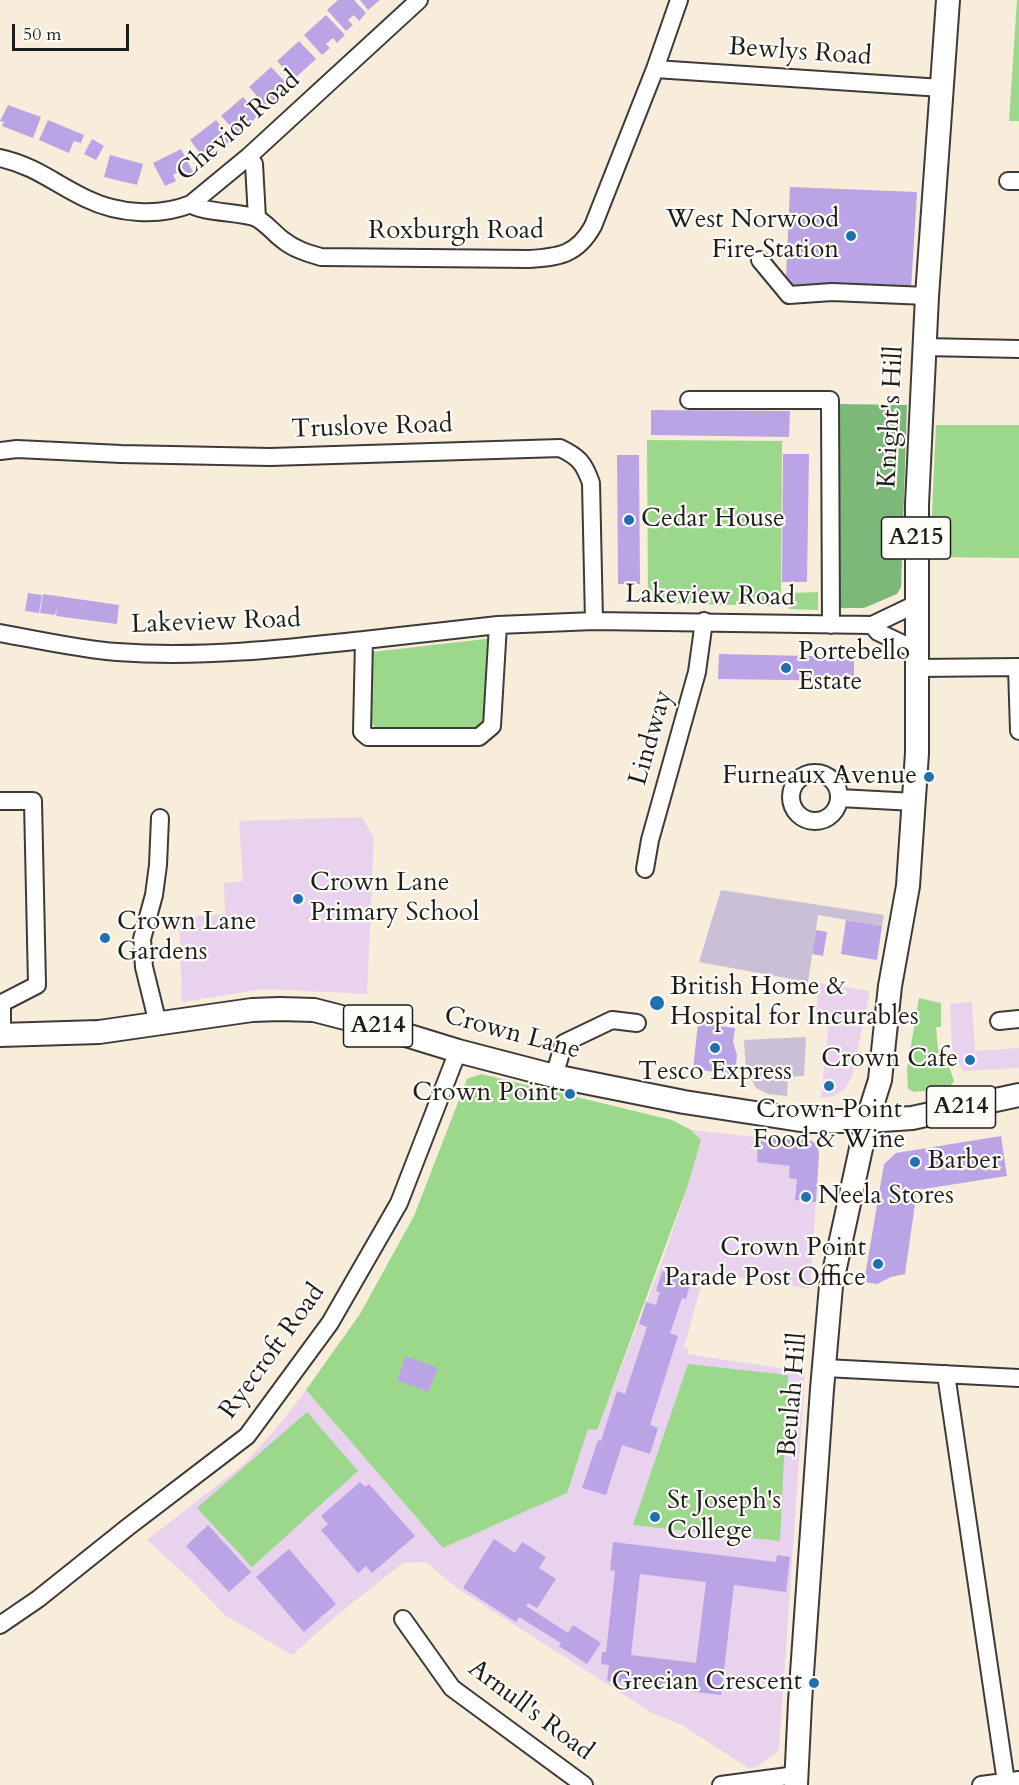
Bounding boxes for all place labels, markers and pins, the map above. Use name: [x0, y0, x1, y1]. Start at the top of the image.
place label: West Norwood Fire Station: [666, 205, 839, 266]
marker: West Norwood Fire Station: [844, 229, 858, 243]
place label: Cedar House: [641, 504, 785, 536]
marker: Cedar House: [622, 513, 636, 527]
place label: Portebello Estate: [798, 637, 910, 698]
marker: Portebello Estate: [779, 661, 793, 675]
place label: Furneaux Avenue: [722, 761, 917, 793]
marker: Furneaux Avenue: [922, 770, 936, 784]
place label: Crown Lane Primary School: [310, 868, 479, 930]
marker: Crown Lane Primary School: [291, 892, 305, 906]
place label: Crown Lane Gardens: [117, 907, 257, 969]
marker: Crown Lane Gardens: [98, 931, 112, 945]
place label: British Home & Hospital for Incurables: [670, 972, 919, 1034]
marker: British Home & Hospital for Incurables: [648, 994, 666, 1012]
marker: Tesco Express: [708, 1041, 722, 1055]
place label: Crown Cafe: [821, 1044, 958, 1076]
marker: Crown Cafe: [963, 1053, 977, 1067]
place label: Tesco Express: [638, 1057, 792, 1089]
place label: Crown Point: [412, 1078, 558, 1110]
marker: Crown Point Food & Wine: [822, 1079, 836, 1093]
marker: Crown Point: [563, 1087, 577, 1101]
place label: Crown Point Food & Wine: [753, 1095, 905, 1156]
place label: Barber: [927, 1146, 1001, 1178]
marker: Barber: [908, 1155, 922, 1169]
place label: Neela Stores: [818, 1181, 954, 1213]
marker: Neela Stores: [799, 1190, 813, 1204]
place label: Crown Point Parade Post Office: [664, 1233, 866, 1294]
marker: Crown Point Parade Post Office: [871, 1257, 885, 1271]
place label: St Joseph's College: [667, 1486, 781, 1548]
marker: St Joseph's College: [648, 1510, 662, 1524]
place label: Grecian Crescent: [611, 1667, 802, 1699]
marker: Grecian Crescent: [807, 1676, 821, 1690]

